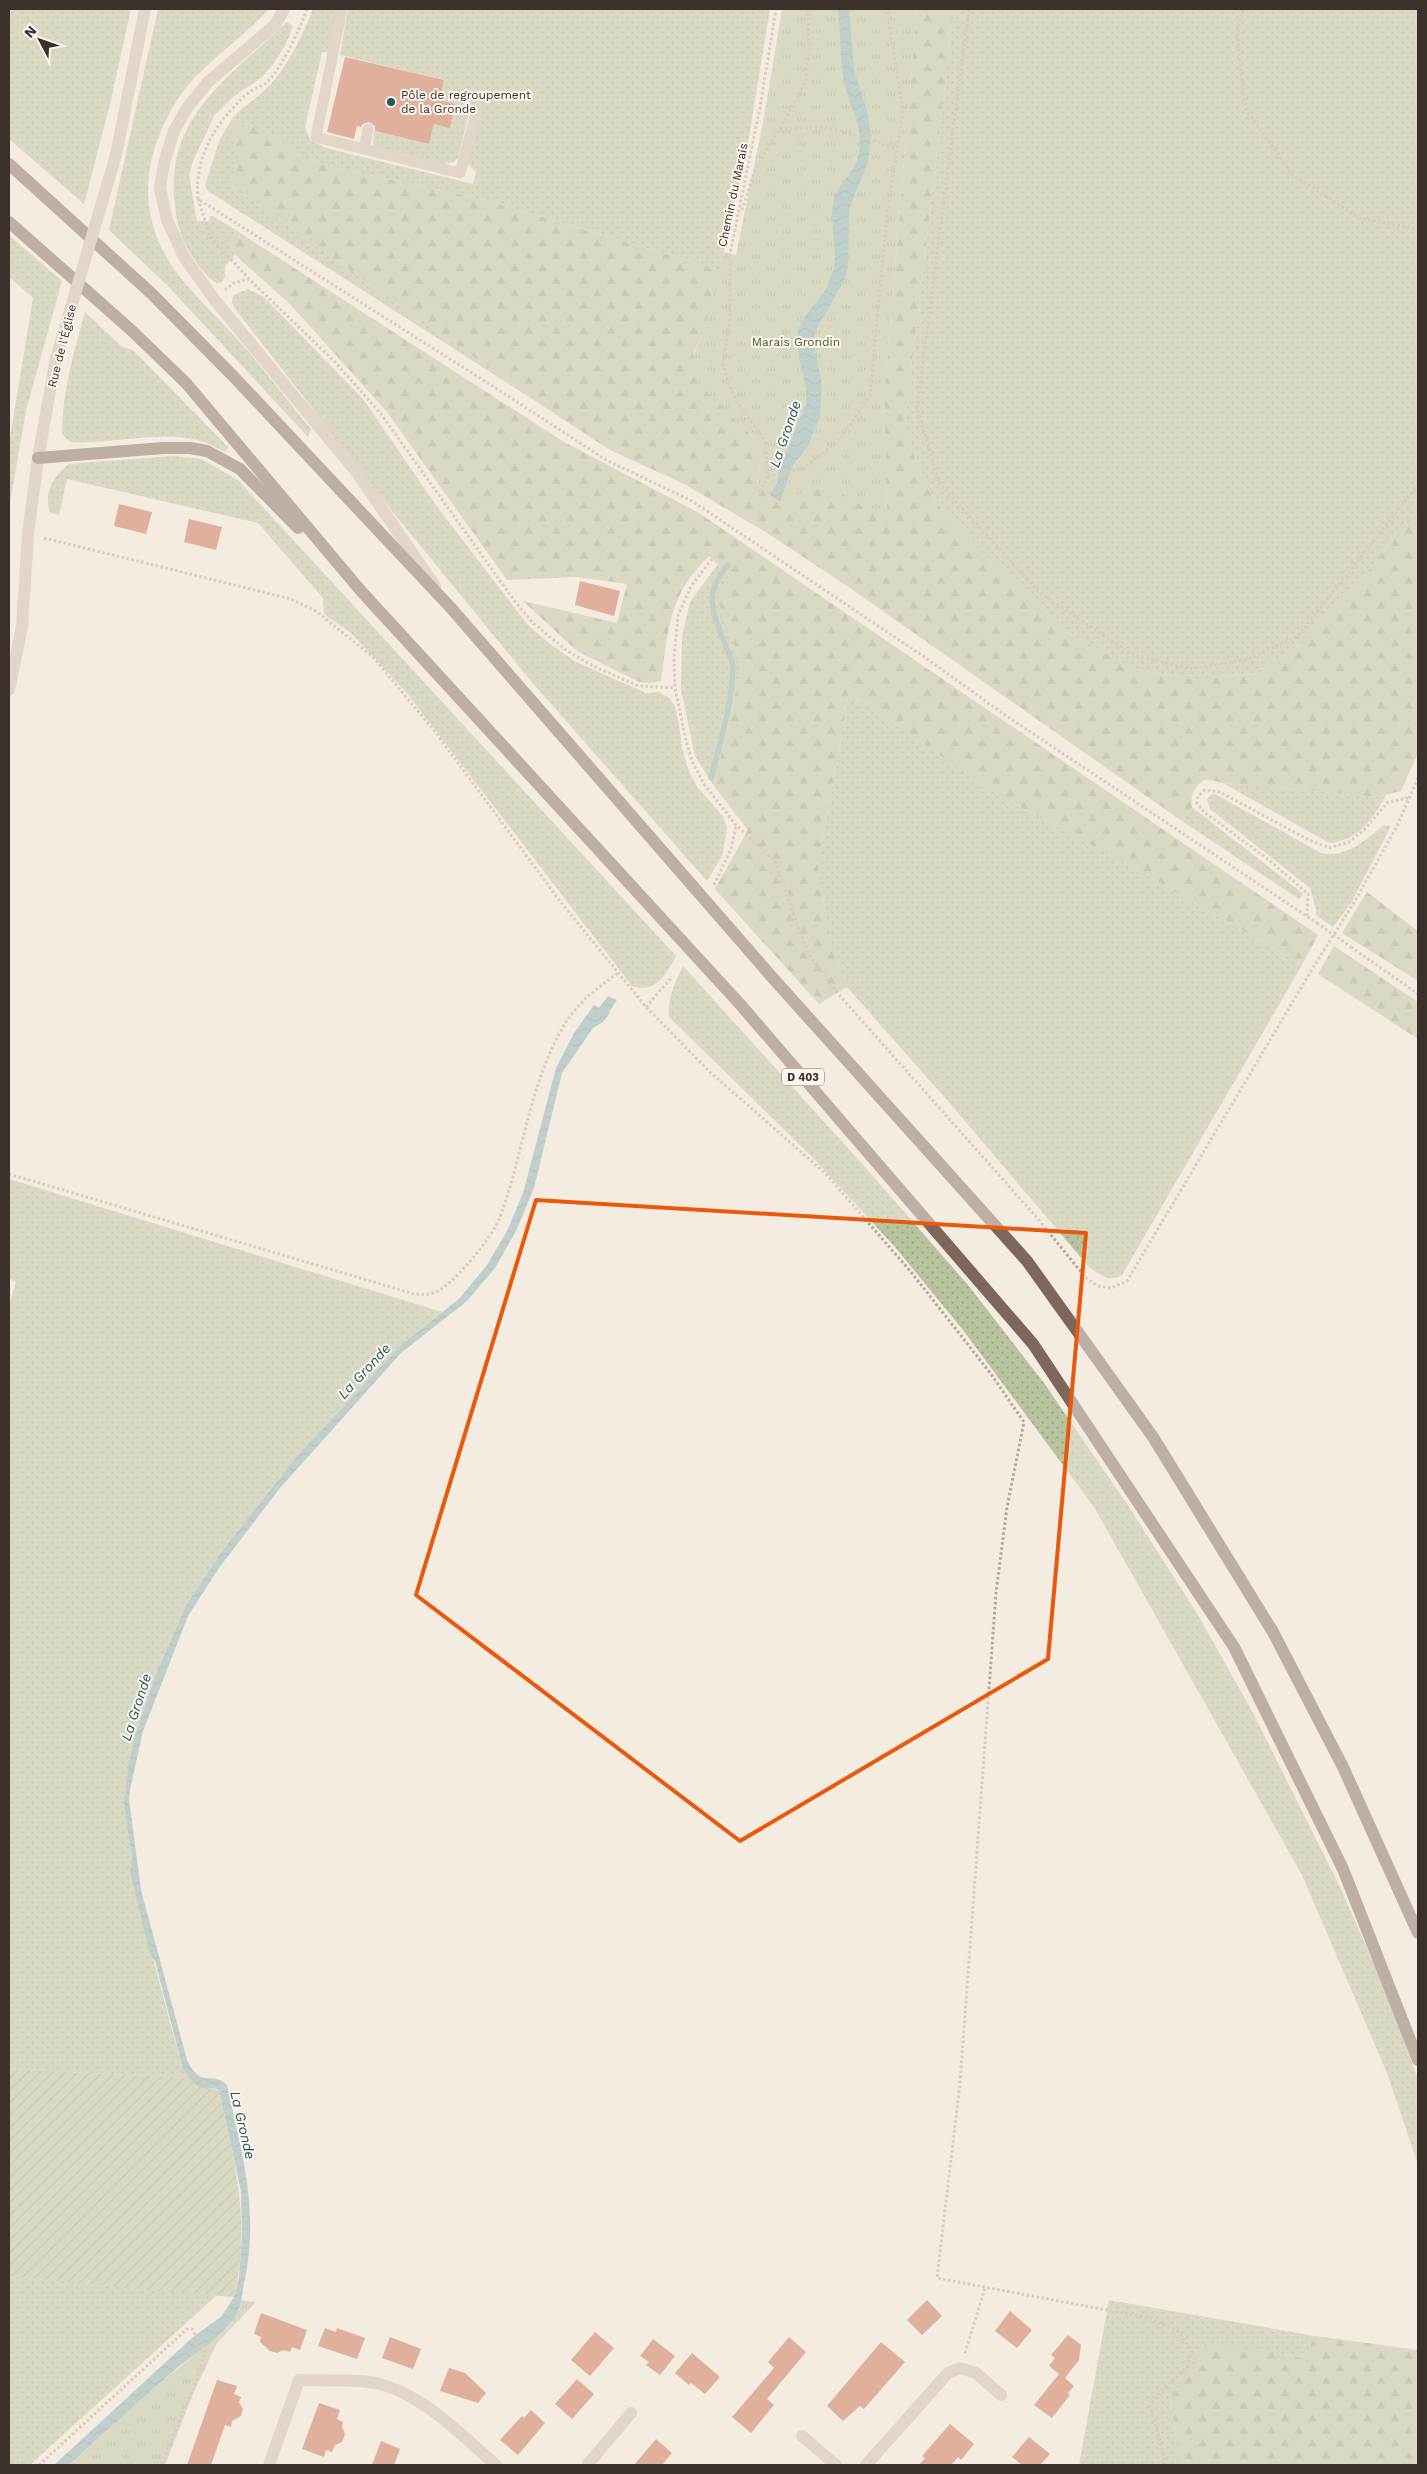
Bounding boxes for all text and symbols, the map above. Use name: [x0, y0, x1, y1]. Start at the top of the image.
north arrow: [15, 15, 65, 65]
text: N: [21, 22, 40, 41]
place label: Pôle de regroupement de la Gronde: [401, 88, 531, 116]
marker: Pôle de regroupement de la Gronde: [385, 96, 397, 108]
street label: Chemin du Marais: [715, 142, 751, 248]
street label: Rue de l'Église: [45, 303, 79, 389]
park label: Marais Grondin: [752, 335, 840, 349]
water label: La Gronde: [766, 398, 804, 470]
road number: D 403: [782, 1068, 824, 1086]
water label: La Gronde: [334, 1340, 394, 1402]
water label: La Gronde: [118, 1671, 154, 1743]
water label: La Gronde: [227, 2089, 259, 2161]

